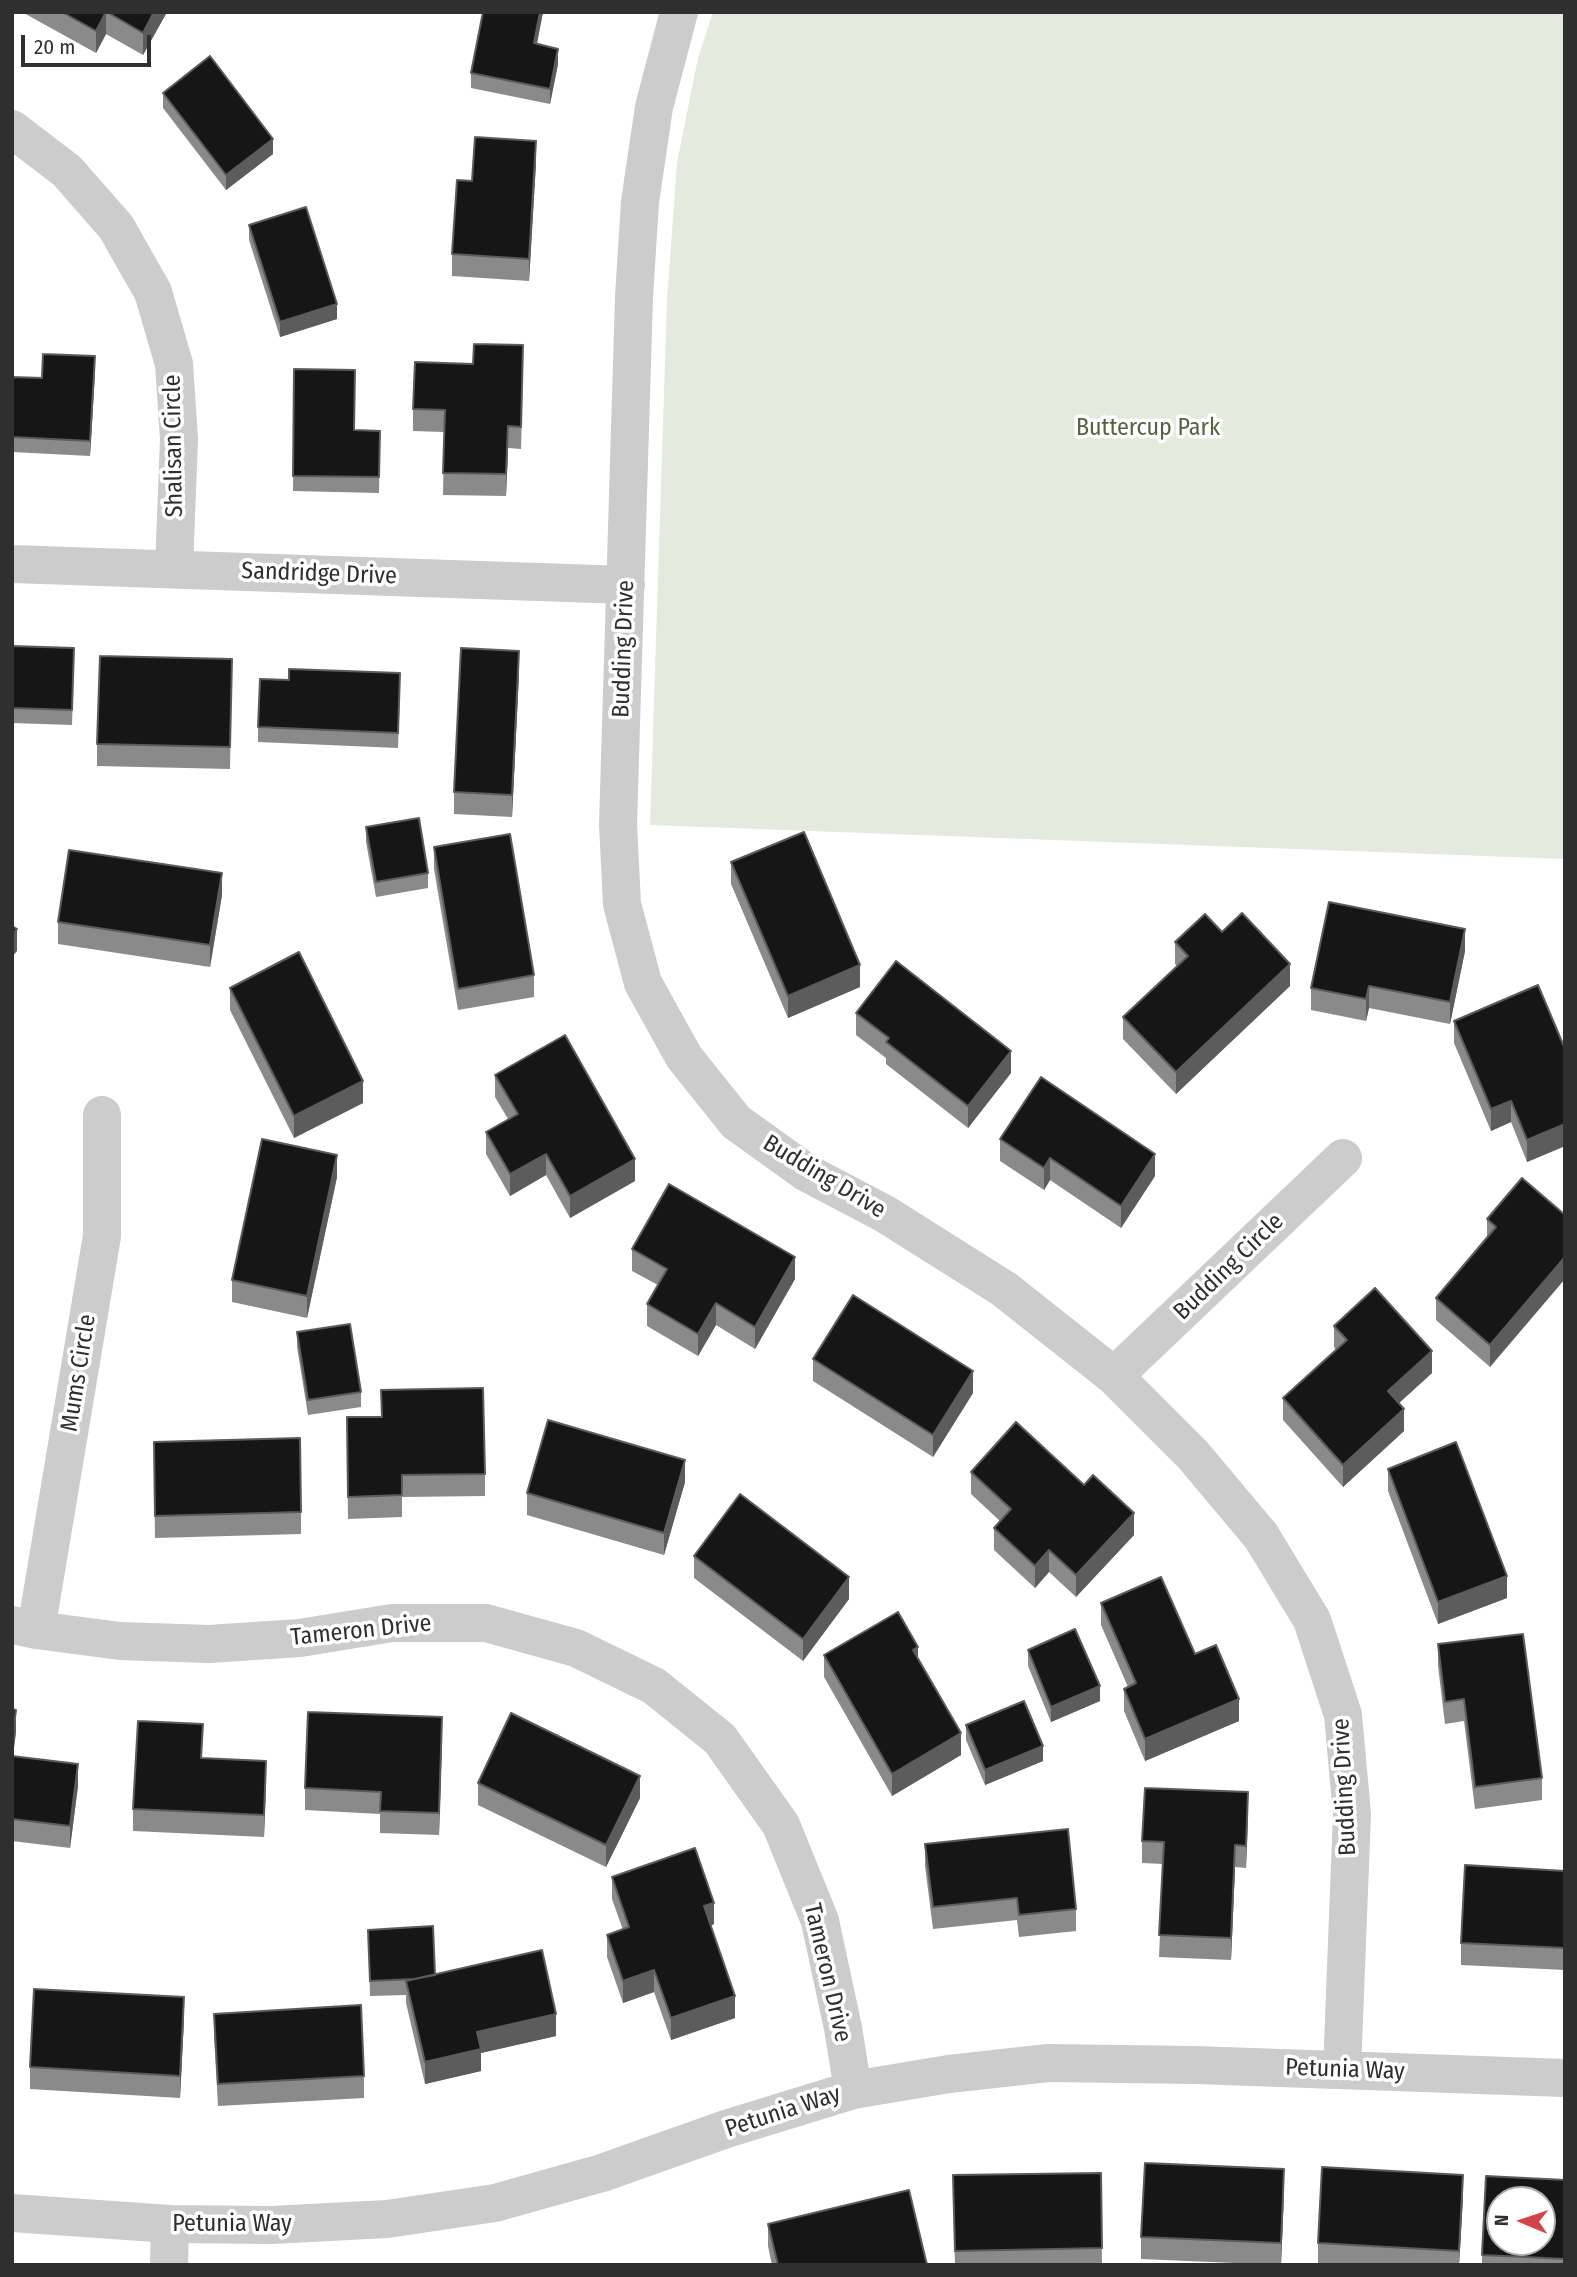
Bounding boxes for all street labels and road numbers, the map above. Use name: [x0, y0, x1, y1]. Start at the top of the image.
street label: Shalisan Circle: [158, 374, 190, 518]
street label: Sandridge Drive: [241, 557, 397, 591]
street label: Budding Drive: [607, 580, 641, 718]
street label: Budding Drive: [758, 1129, 890, 1225]
street label: Budding Circle: [1168, 1208, 1290, 1326]
street label: Mums Circle: [56, 1312, 102, 1434]
street label: Tameron Drive: [289, 1609, 433, 1653]
street label: Budding Drive: [1327, 1717, 1363, 1857]
street label: Tameron Drive: [797, 1901, 857, 2045]
street label: Petunia Way: [1285, 2054, 1405, 2086]
street label: Petunia Way: [722, 2080, 844, 2144]
street label: Petunia Way: [172, 2210, 292, 2238]

